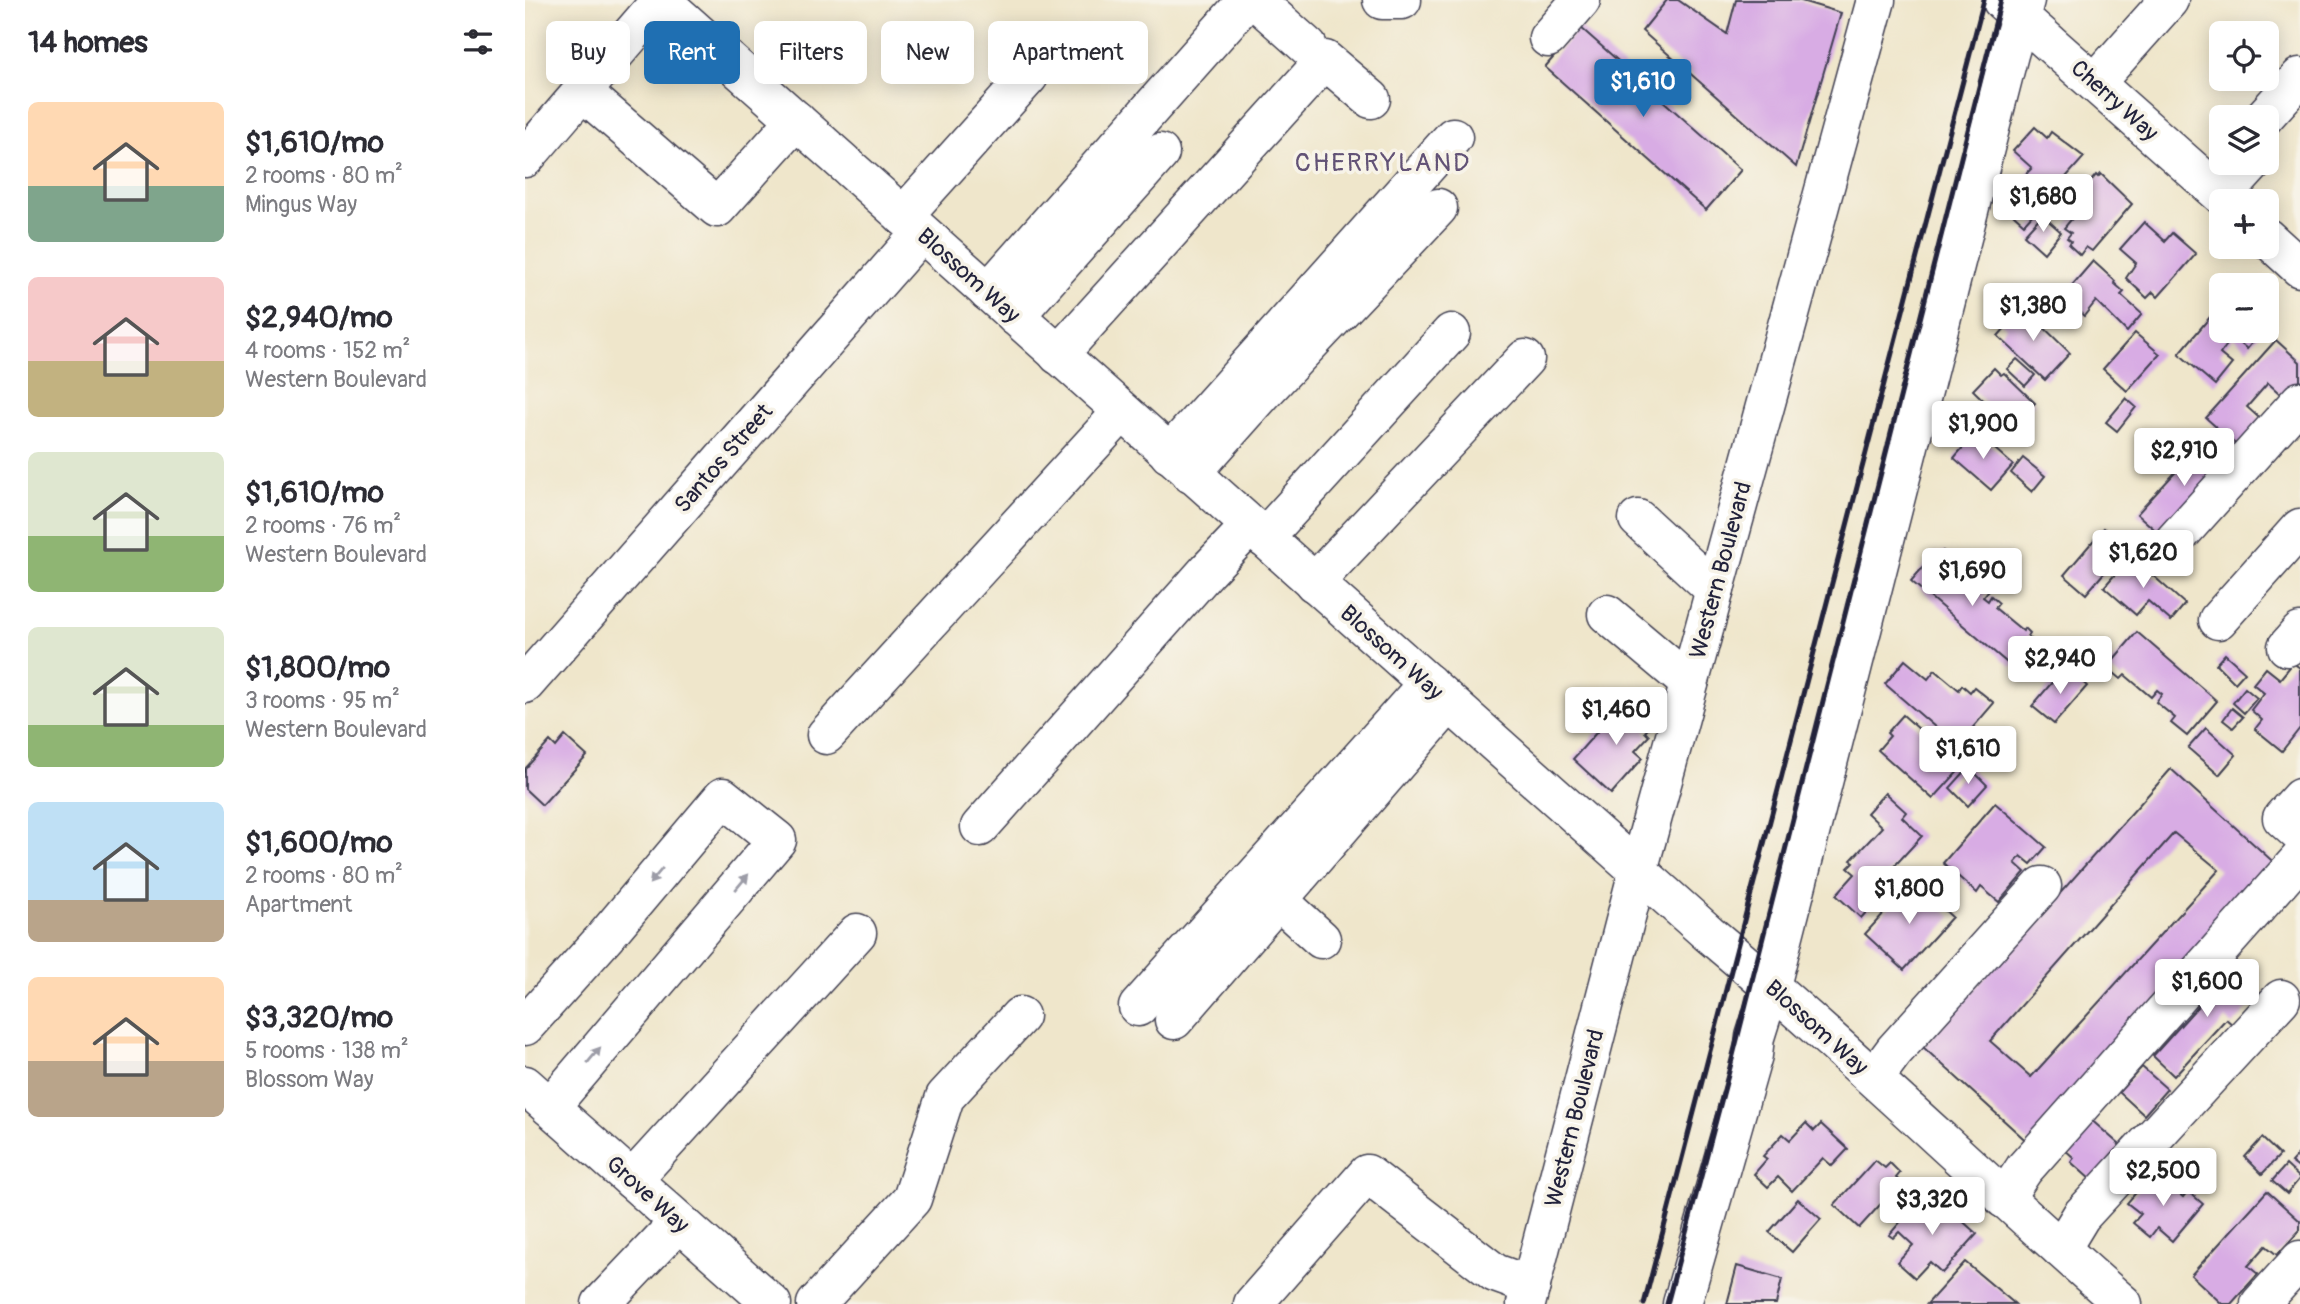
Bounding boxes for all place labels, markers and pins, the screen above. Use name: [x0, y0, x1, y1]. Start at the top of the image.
pin: $1,610: [1586, 60, 1700, 119]
pin: $1,680: [1986, 174, 2100, 234]
pin: $1,380: [1976, 284, 2090, 343]
pin: $1,900: [1926, 402, 2040, 461]
pin: $2,910: [2127, 428, 2241, 488]
pin: $1,620: [2086, 530, 2200, 590]
pin: $1,690: [1915, 548, 2029, 608]
pin: $2,940: [2003, 636, 2117, 696]
pin: $1,460: [1559, 688, 1673, 747]
pin: $1,610: [1911, 726, 2025, 786]
pin: $1,800: [1852, 866, 1966, 926]
pin: $1,600: [2150, 960, 2264, 1019]
pin: $2,500: [2106, 1148, 2220, 1208]
pin: $3,320: [1875, 1178, 1989, 1237]

